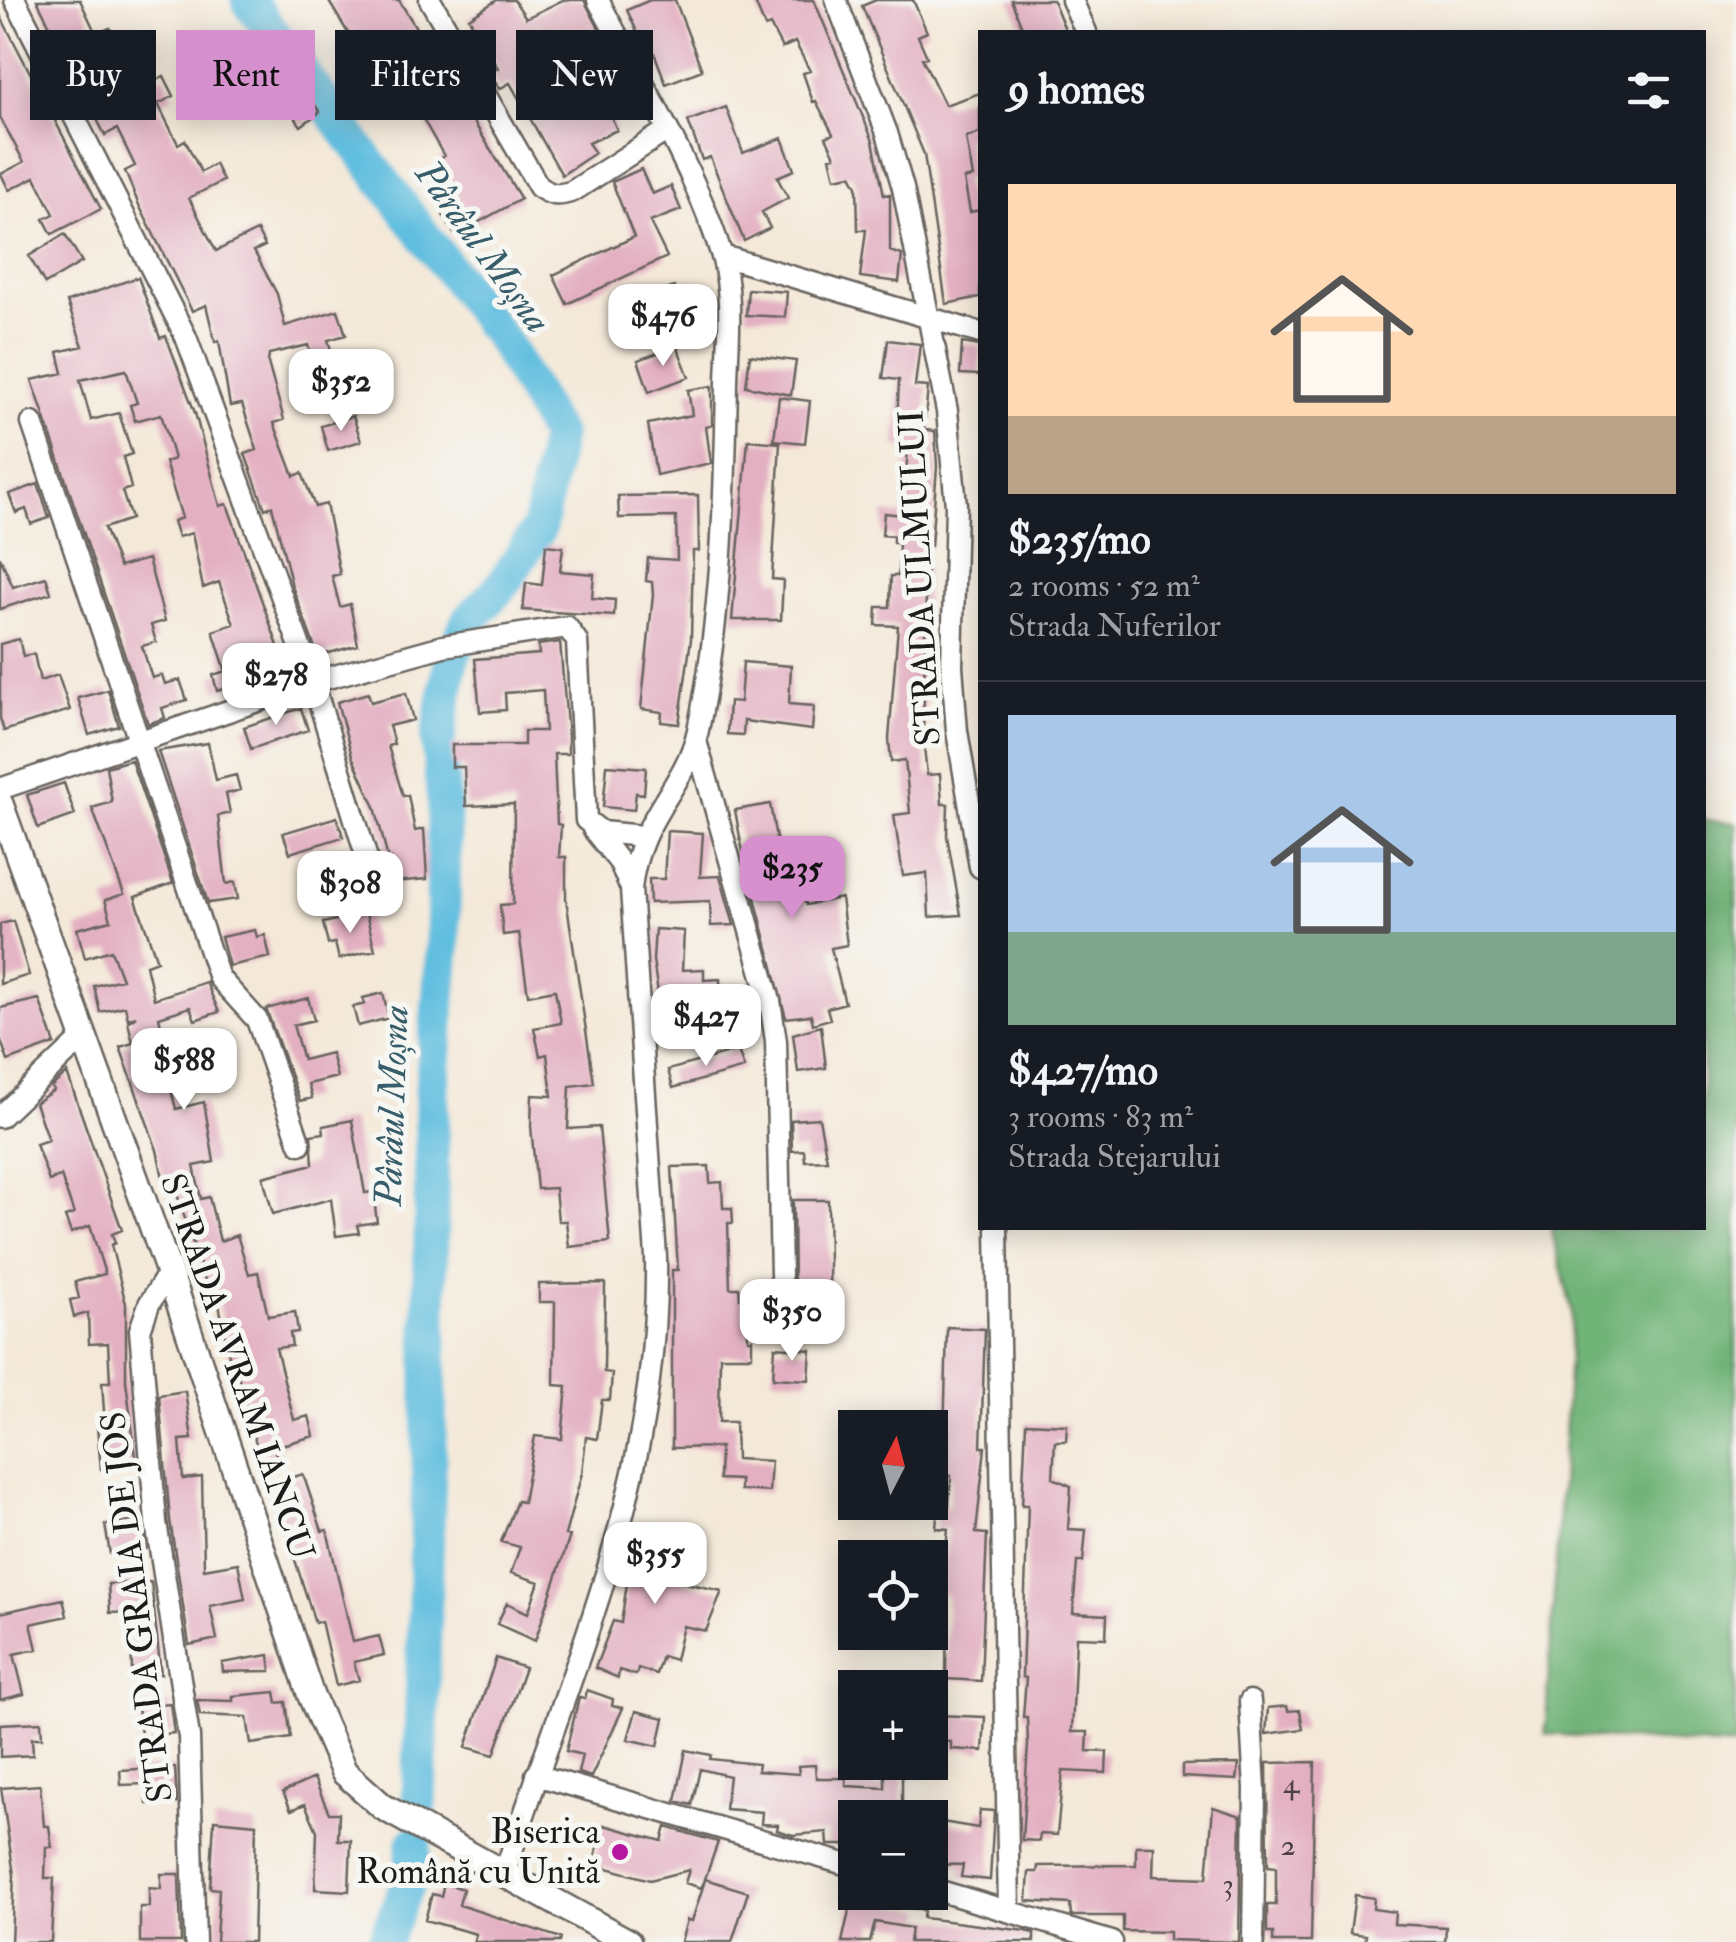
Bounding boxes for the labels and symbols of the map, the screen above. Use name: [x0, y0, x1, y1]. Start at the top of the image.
water label: Pârâul Moșna: [404, 151, 562, 343]
pin: $476: [604, 284, 722, 369]
pin: $352: [282, 349, 400, 434]
street label: STRADA ULMULUI: [889, 409, 951, 747]
pin: $278: [217, 643, 335, 728]
pin: $235: [733, 836, 851, 921]
pin: $308: [291, 851, 409, 936]
pin: $427: [647, 984, 765, 1069]
water label: Pârâul Moșna: [364, 1005, 419, 1208]
pin: $588: [125, 1028, 243, 1113]
street label: STRADA AVRAM IANCU: [150, 1168, 324, 1566]
pin: $350: [733, 1279, 851, 1364]
street label: STRADA GRAIA DE JOS: [91, 1409, 183, 1805]
north arrow: [838, 1410, 948, 1520]
pin: $355: [596, 1522, 714, 1607]
house number: 4: [1283, 1765, 1301, 1802]
place label: Biserica Română cu Unită: [356, 1810, 601, 1894]
house number: 2: [1280, 1827, 1296, 1864]
marker: Biserica Română cu Unită: [609, 1841, 631, 1863]
house number: 3: [1222, 1866, 1234, 1903]

